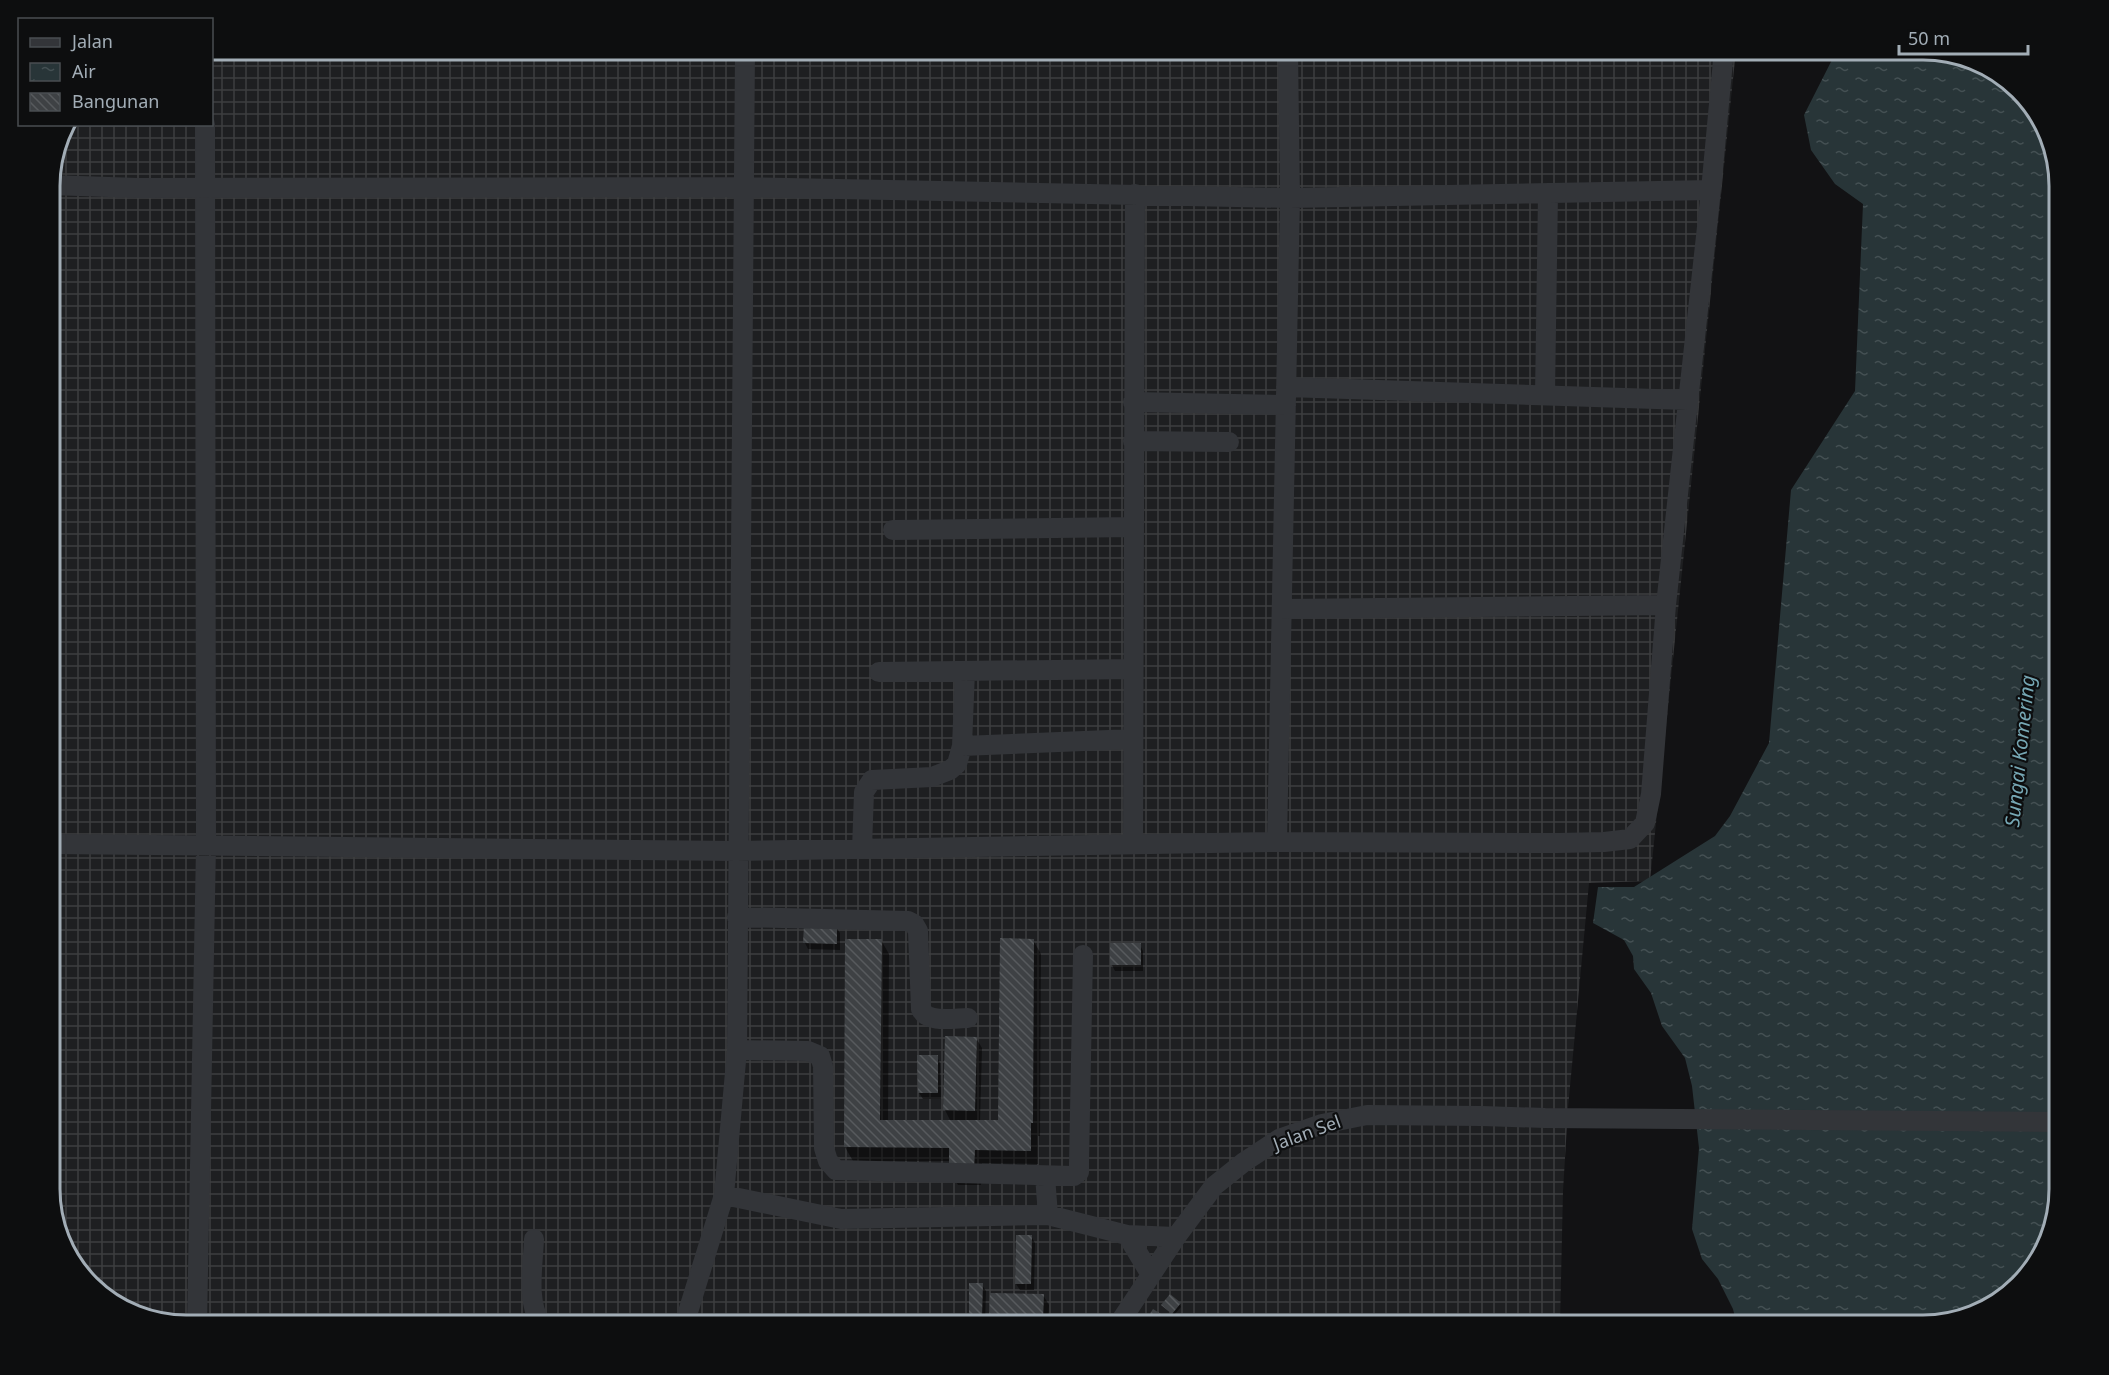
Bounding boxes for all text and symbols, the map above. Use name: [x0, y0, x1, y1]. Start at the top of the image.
legend: [18, 18, 213, 126]
scale bar: [1899, 18, 2028, 56]
text: 50 m: [1908, 26, 1950, 50]
text: Jalan: [70, 29, 113, 53]
text: Air: [72, 59, 96, 83]
text: Bangunan: [72, 89, 159, 113]
water label: Sungai Komering: [1998, 673, 2041, 828]
street label: Jalan Sel: [1268, 1109, 1344, 1156]

